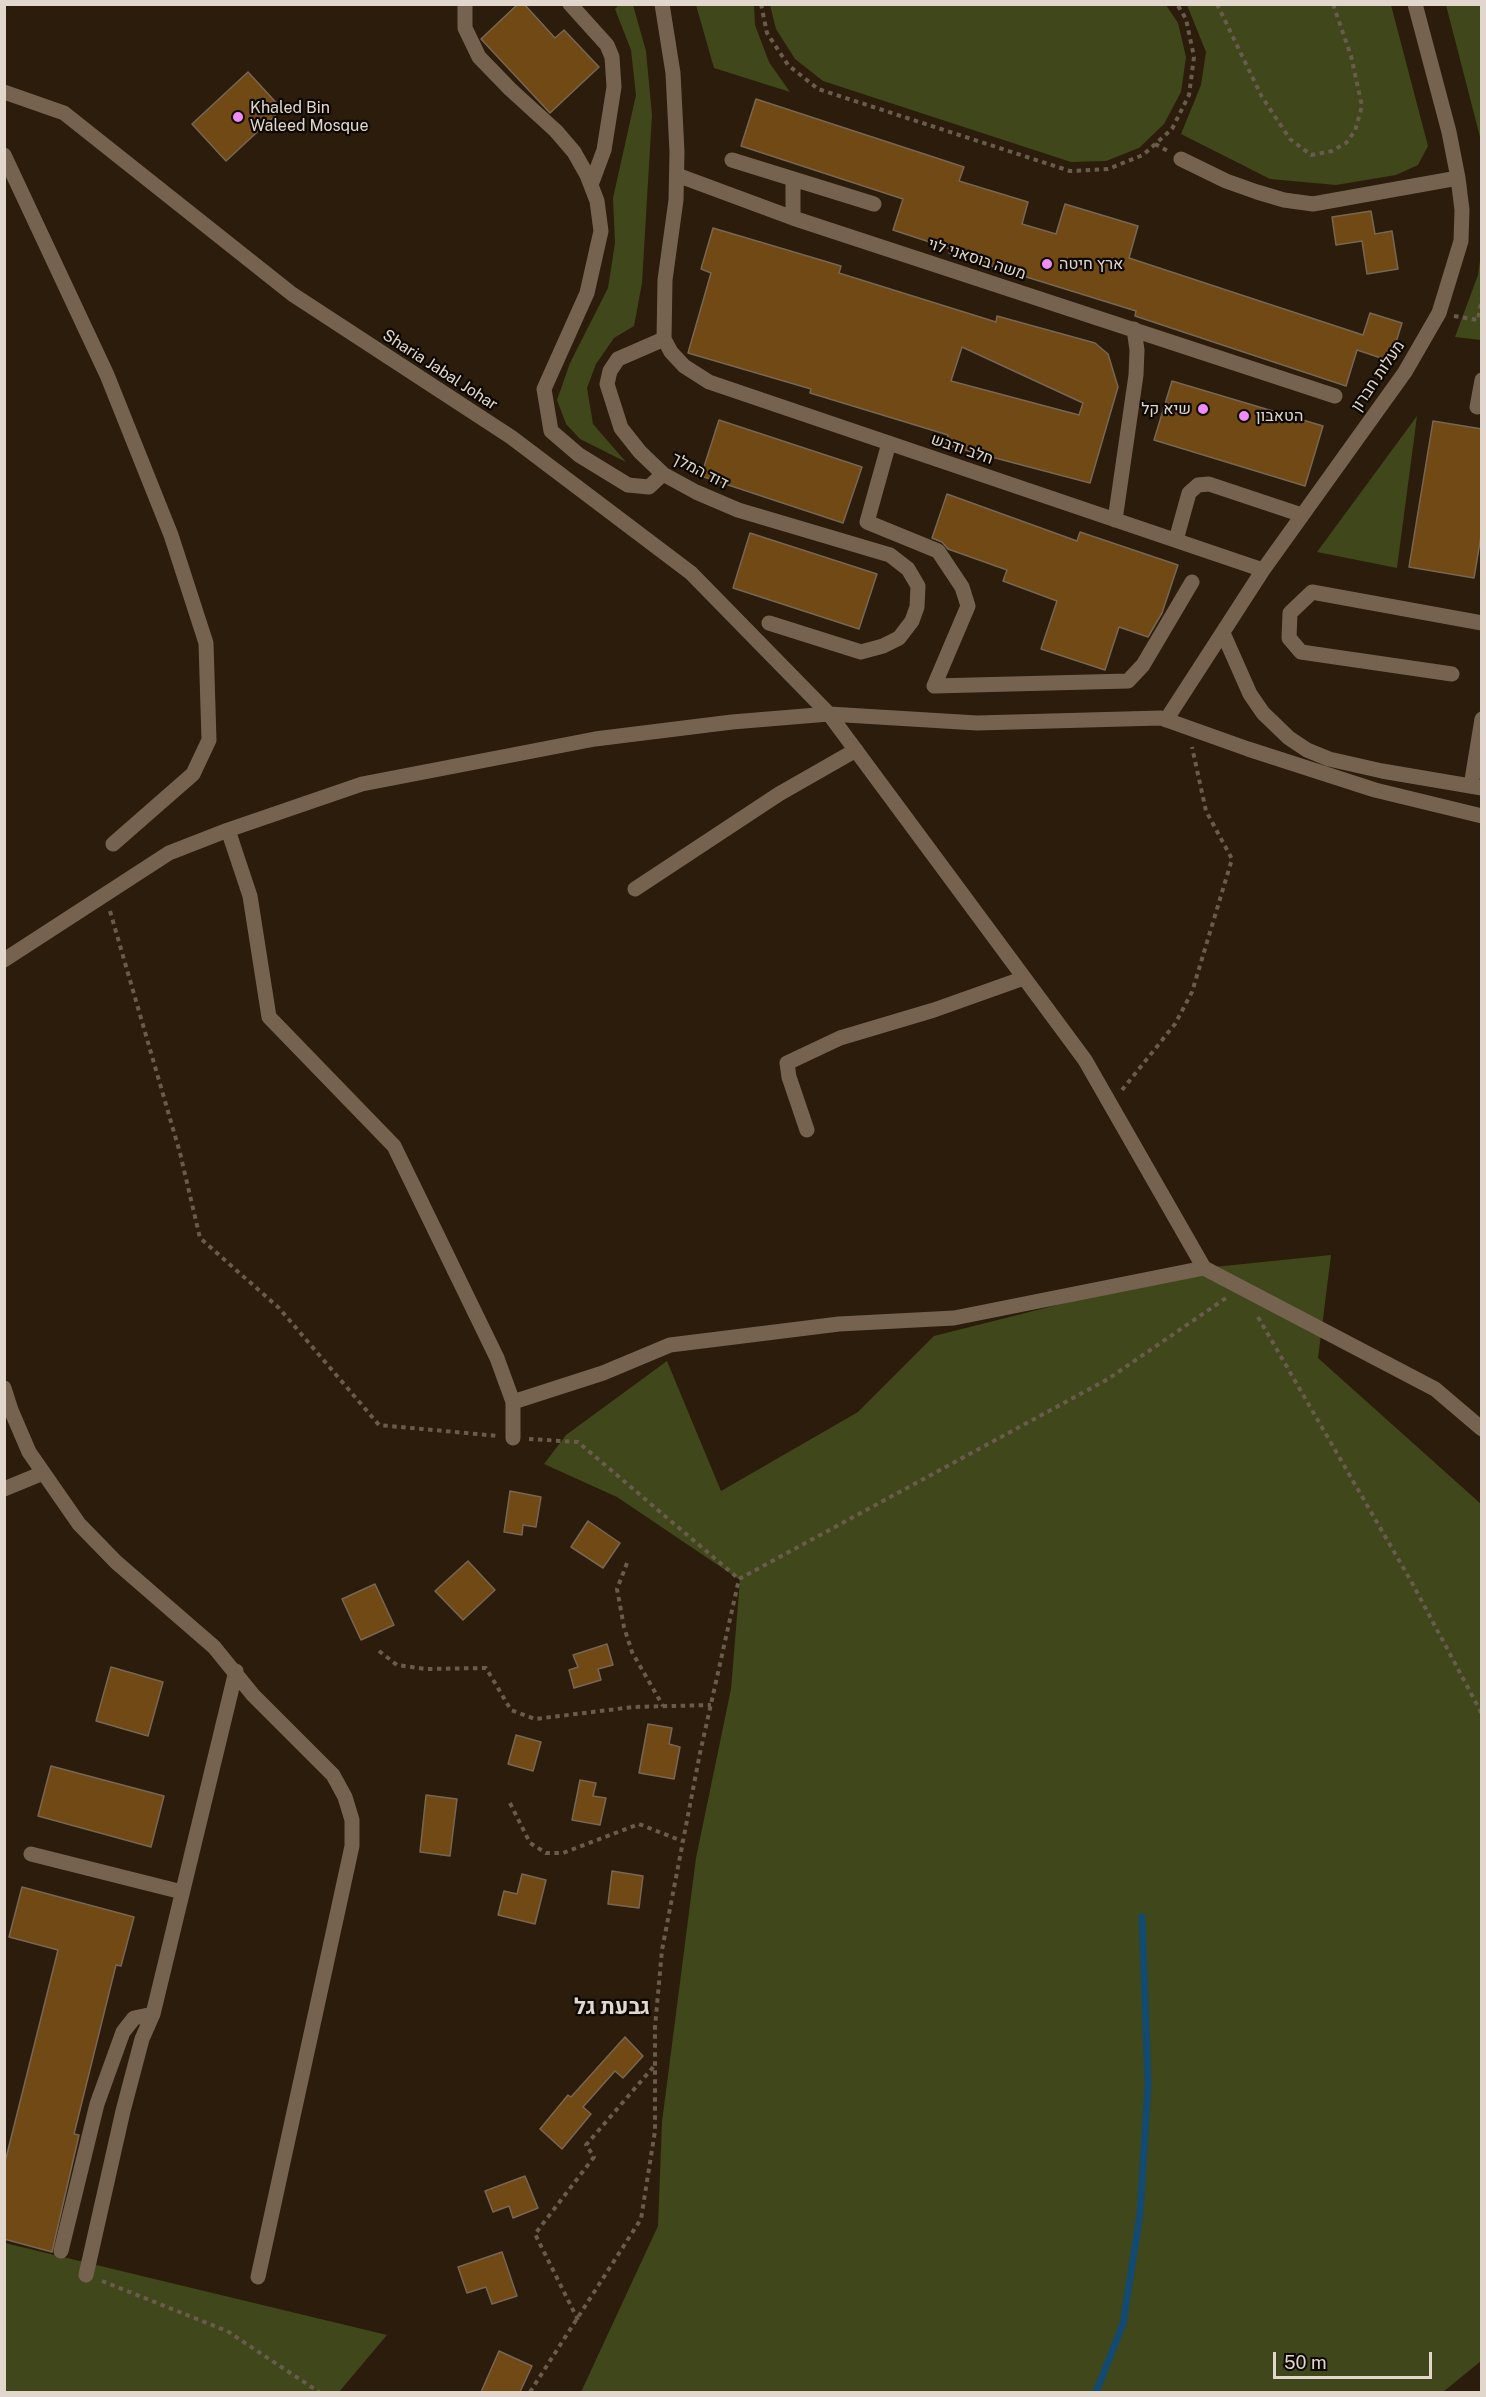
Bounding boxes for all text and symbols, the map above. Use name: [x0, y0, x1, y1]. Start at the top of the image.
place label: Khaled Bin Waleed Mosque: [250, 98, 368, 136]
marker: Khaled Bin Waleed Mosque: [231, 110, 245, 124]
street label: משה בוסאני לוי: [926, 234, 1028, 284]
place label: ארץ חיטה: [1059, 254, 1123, 274]
marker: ארץ חיטה: [1040, 257, 1054, 271]
street label: Sharia Jabal Johar: [379, 326, 501, 414]
street label: מעלות חברון: [1347, 337, 1409, 415]
place label: שיא קל: [1141, 399, 1191, 419]
marker: שיא קל: [1196, 402, 1210, 416]
place label: הטאבון: [1256, 406, 1303, 426]
marker: הטאבון: [1237, 409, 1251, 423]
street label: חלב ודבש: [928, 429, 996, 469]
street label: דוד המלך: [668, 449, 732, 493]
district label: גבעת גל: [574, 1994, 650, 2020]
scale bar: [1276, 2340, 1435, 2378]
text: 50 m: [1284, 2352, 1327, 2373]

